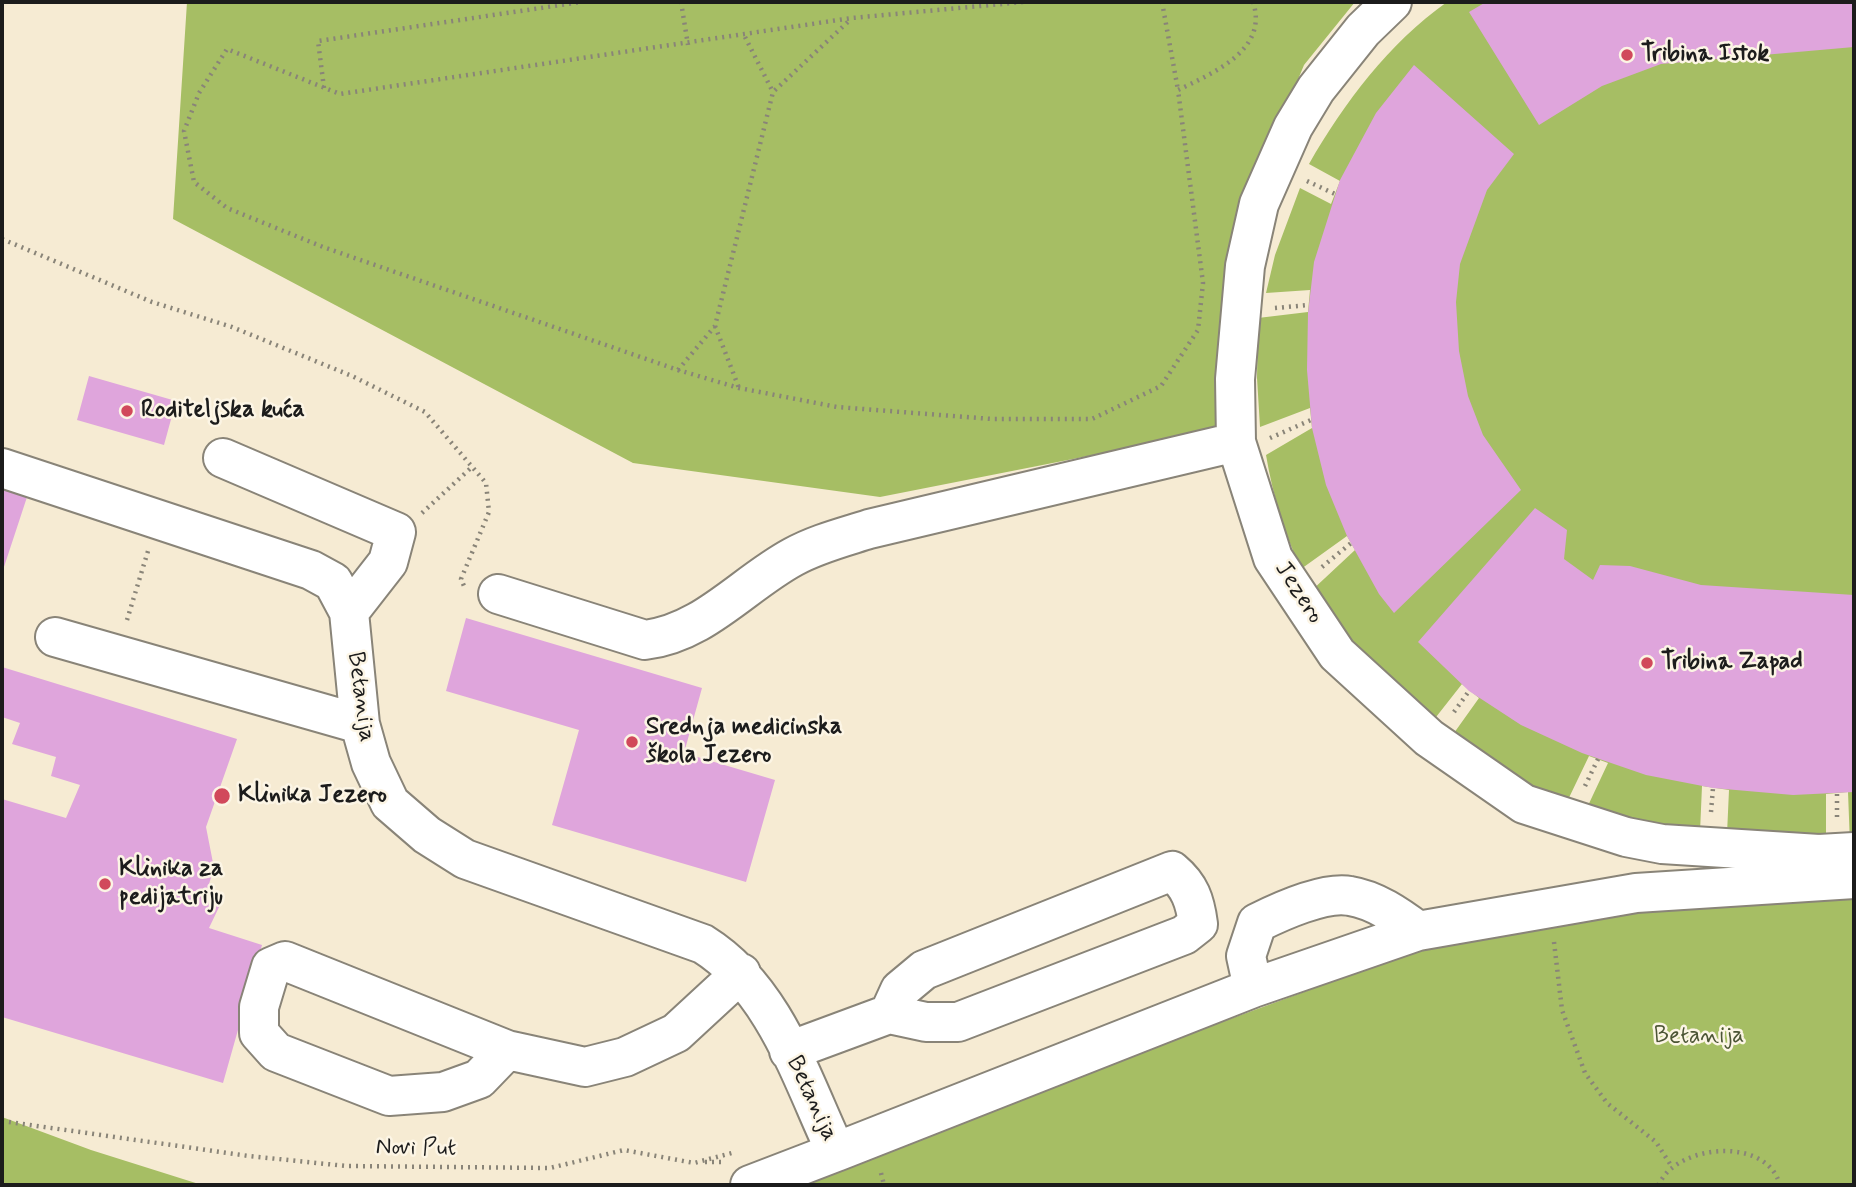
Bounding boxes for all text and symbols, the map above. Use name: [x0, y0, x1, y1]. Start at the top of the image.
place label: Tribina Istok: [1641, 41, 1769, 69]
marker: Tribina Istok: [1619, 47, 1635, 63]
place label: Roditeljska kuća: [141, 397, 305, 425]
marker: Roditeljska kuća: [119, 403, 135, 419]
street label: Jezero: [1267, 556, 1329, 630]
place label: Tribina Zapad: [1661, 649, 1803, 677]
street label: Betanija: [339, 650, 381, 744]
marker: Tribina Zapad: [1639, 655, 1655, 671]
place label: Srednja medicinska škola Jezero: [646, 714, 842, 770]
marker: Srednja medicinska škola Jezero: [624, 734, 640, 750]
place label: Klinika Jezero: [238, 782, 387, 810]
marker: Klinika Jezero: [212, 786, 232, 806]
place label: Klinika za pedijatriju: [119, 856, 223, 912]
marker: Klinika za pedijatriju: [97, 876, 113, 892]
park label: Betanija: [1654, 1023, 1744, 1051]
street label: Betanija: [779, 1052, 843, 1146]
street label: Novi Put: [375, 1134, 457, 1164]

